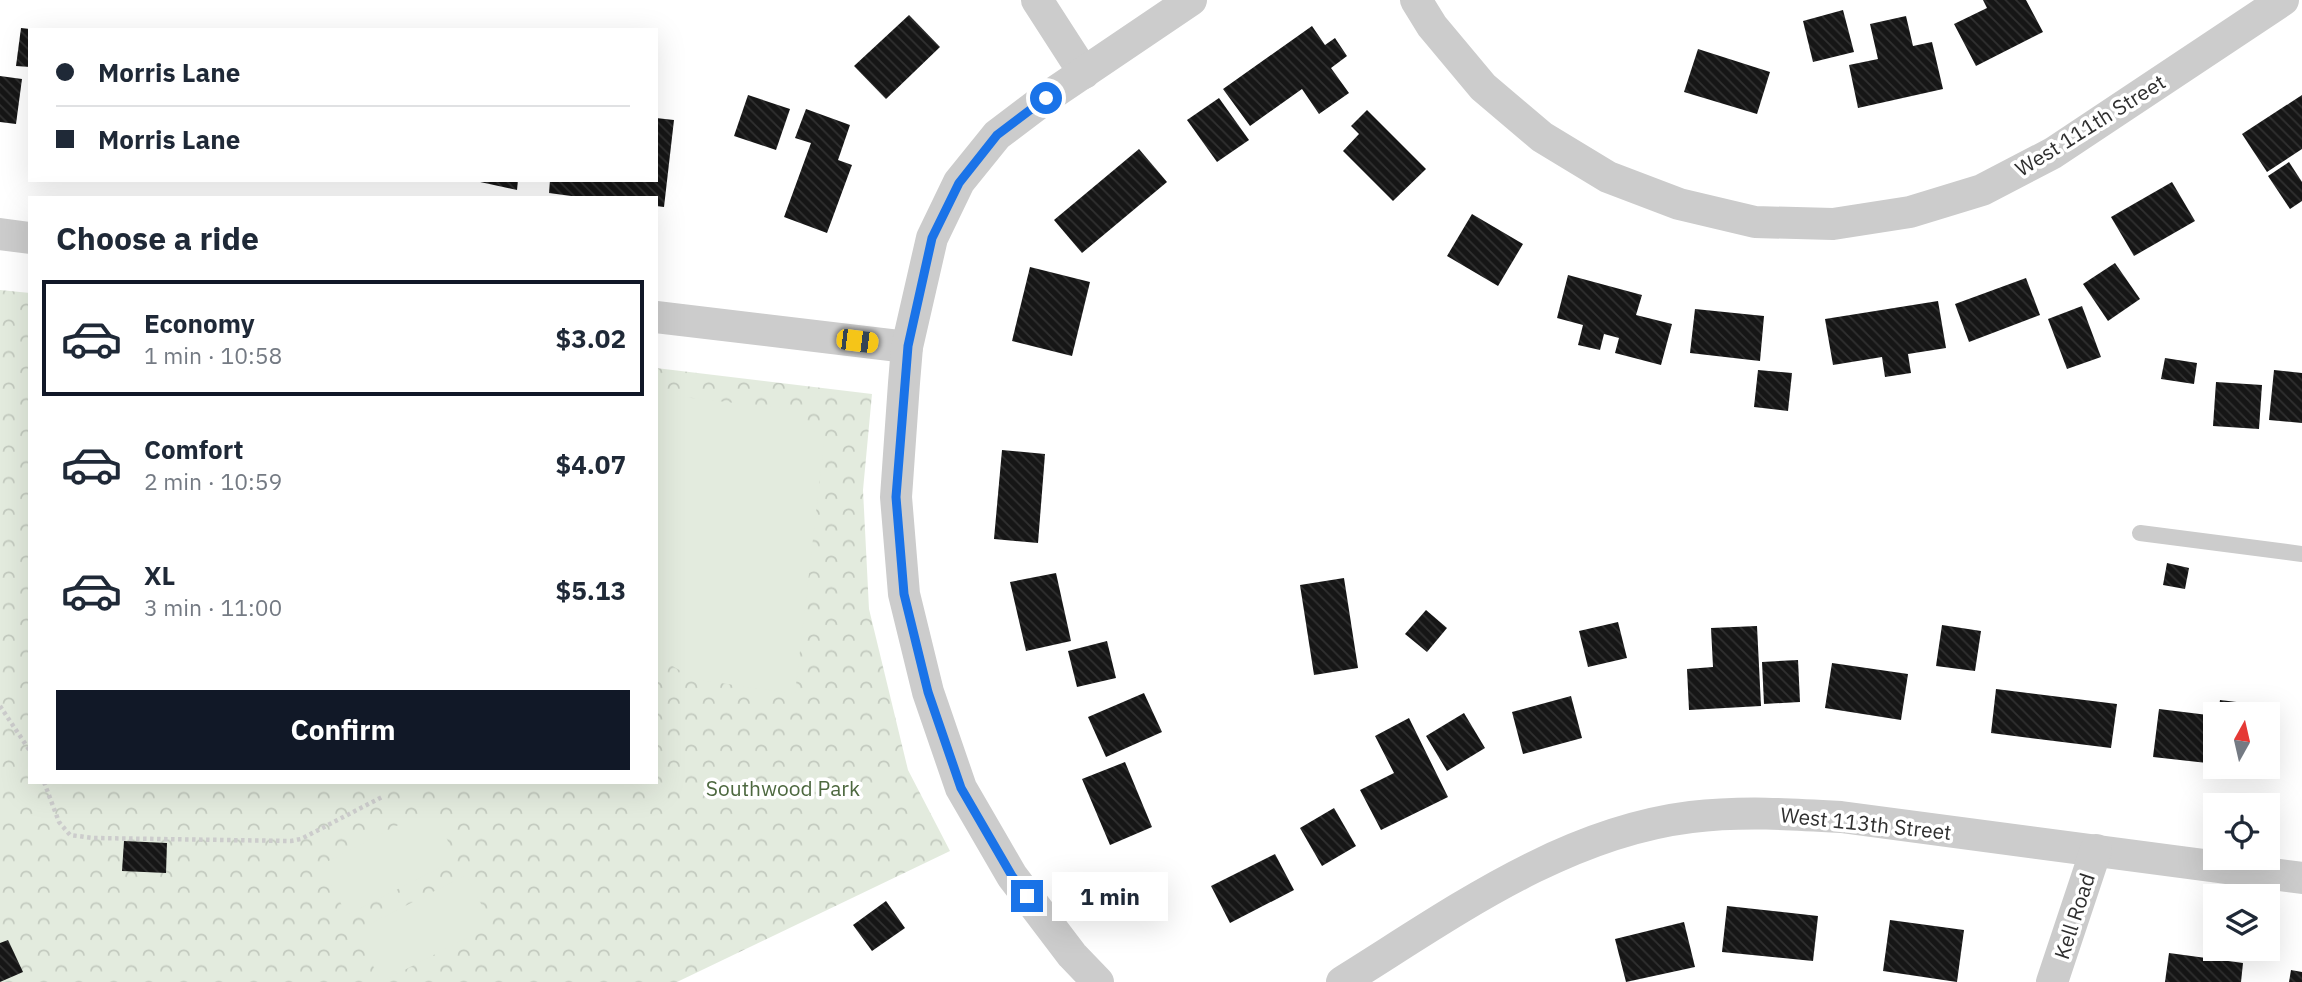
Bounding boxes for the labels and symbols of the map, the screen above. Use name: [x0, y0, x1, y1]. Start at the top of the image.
street label: West 111th Street: [2010, 68, 2170, 182]
route start: [1030, 82, 1062, 114]
car: [835, 328, 880, 354]
north arrow: [2203, 702, 2280, 779]
park label: Southwood Park: [706, 774, 860, 802]
street label: West 113th Street: [1779, 800, 1953, 846]
street label: Kell Road: [2047, 869, 2101, 963]
callout: 1 min: [1052, 872, 1167, 920]
route end: [1011, 880, 1043, 912]

